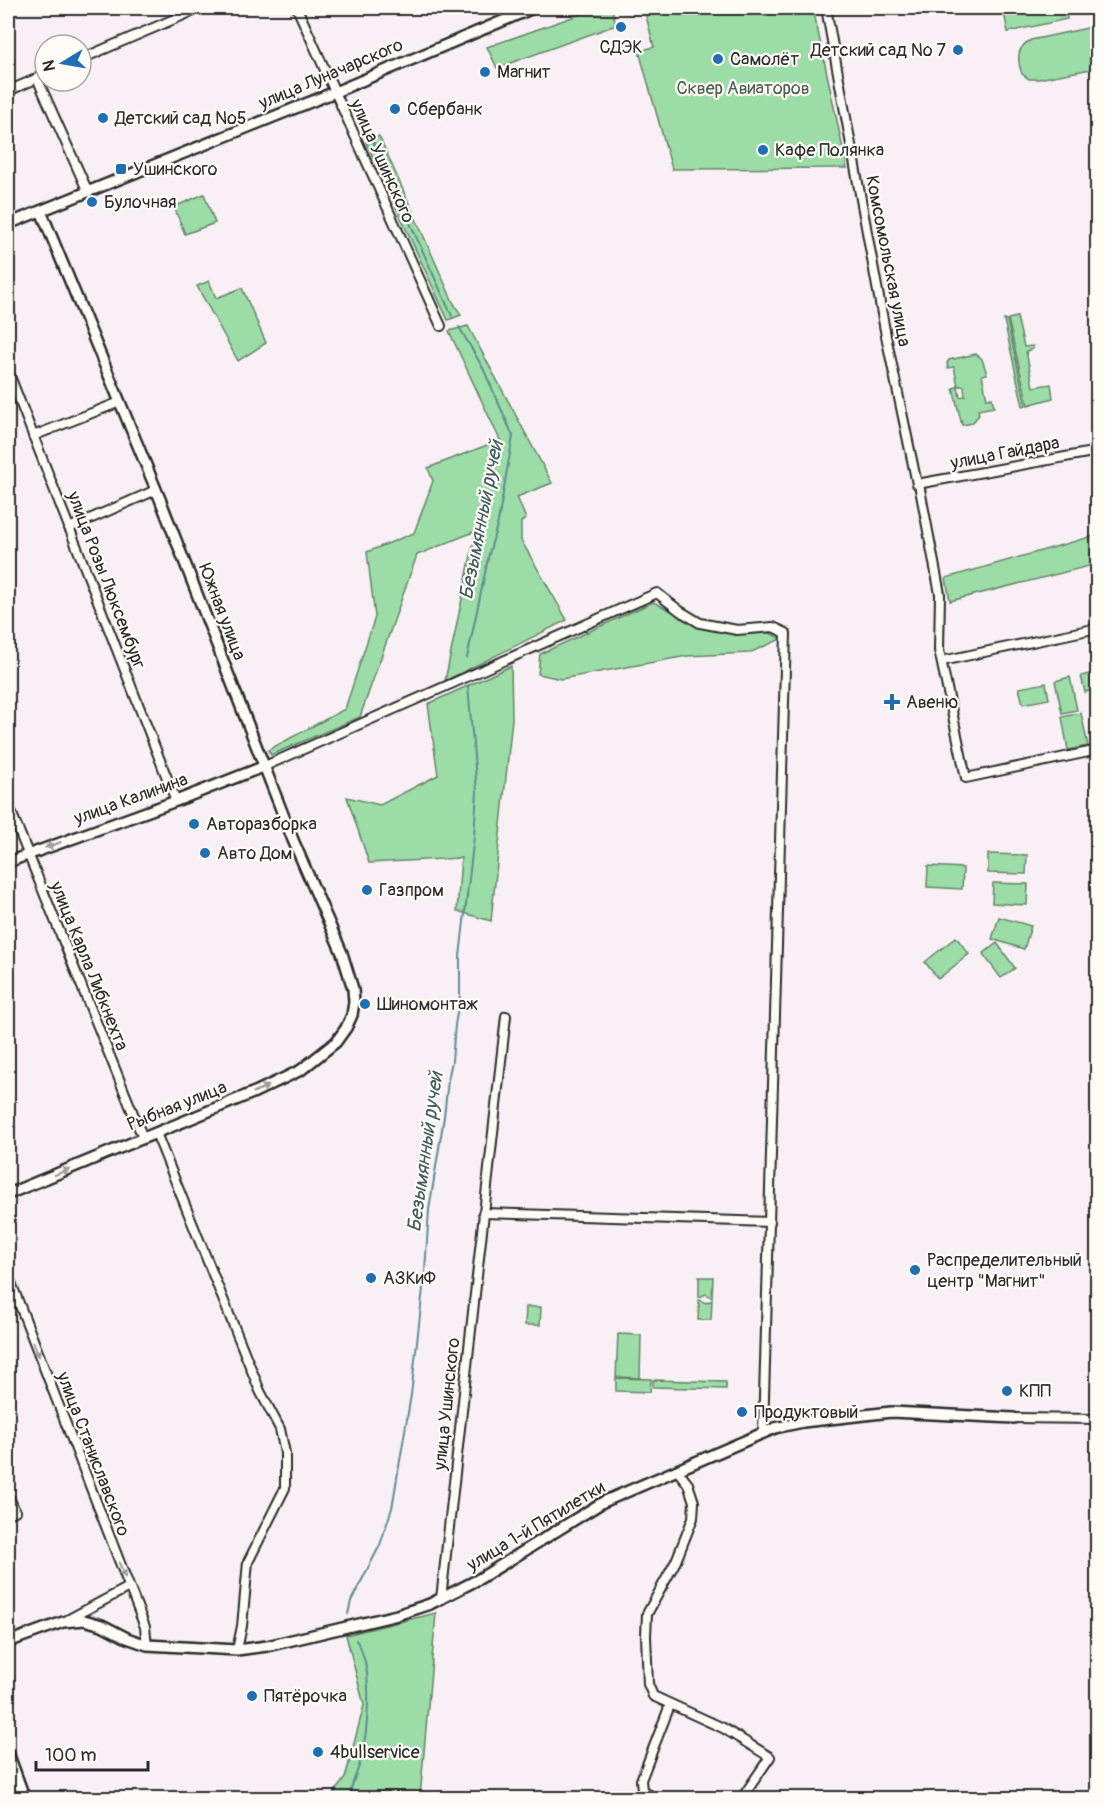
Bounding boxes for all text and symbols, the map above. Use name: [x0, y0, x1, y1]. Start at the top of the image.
marker: СДЭК: [614, 20, 628, 34]
north arrow: [33, 33, 93, 93]
street label: улица Луначарского: [255, 33, 407, 115]
place label: СДЭК: [599, 36, 643, 59]
place label: Детский сад № 7: [810, 39, 946, 62]
marker: Детский сад № 7: [951, 43, 965, 57]
place label: Самолёт: [730, 48, 799, 71]
marker: Самолёт: [711, 52, 725, 66]
text: N: [38, 58, 60, 73]
place label: Магнит: [497, 61, 550, 84]
marker: Магнит: [478, 65, 492, 79]
park label: Сквер Авиаторов: [676, 77, 810, 100]
street label: улица Ушинского: [344, 95, 420, 227]
place label: Сбербанк: [407, 98, 483, 121]
marker: Сбербанк: [388, 102, 402, 116]
place label: Детский сад №5: [114, 107, 247, 130]
marker: Детский сад №5: [96, 111, 110, 125]
place label: Кафе Полянка: [775, 139, 884, 162]
marker: Кафе Полянка: [756, 143, 770, 157]
place label: Ушинского: [133, 158, 218, 181]
marker: Ушинского: [114, 162, 128, 176]
street label: Комсомольская улица: [860, 173, 916, 349]
place label: Булочная: [104, 191, 177, 214]
marker: Булочная: [85, 195, 99, 209]
street label: улица Гайдара: [948, 431, 1061, 475]
water label: Безымянный ручей: [453, 437, 509, 602]
street label: улица Розы Люксембург: [61, 487, 150, 672]
street label: Южная улица: [193, 560, 251, 664]
place label: Авеню: [906, 691, 958, 714]
marker: Авеню: [883, 693, 901, 711]
street label: улица Калинина: [70, 768, 191, 831]
place label: Авторазборка: [206, 813, 317, 836]
marker: Авторазборка: [187, 817, 201, 831]
one-way arrow: [44, 841, 62, 851]
place label: Авто Дом: [217, 842, 292, 865]
marker: Авто Дом: [198, 846, 212, 860]
street label: улица Карла Либкнехта: [44, 877, 133, 1054]
place label: Газпром: [379, 879, 444, 902]
marker: Газпром: [360, 883, 374, 897]
place label: Шиномонтаж: [377, 993, 478, 1016]
marker: Шиномонтаж: [358, 997, 372, 1011]
water label: Безымянный ручей: [401, 1069, 449, 1234]
street label: Рыбная улица: [124, 1076, 230, 1136]
one-way arrow: [252, 1084, 270, 1094]
one-way arrow: [53, 1167, 71, 1177]
place label: Распределительный центр "Магнит": [927, 1249, 1082, 1293]
marker: Распределительный центр "Магнит": [908, 1263, 922, 1277]
place label: АЗКиФ: [383, 1267, 436, 1290]
marker: АЗКиФ: [364, 1271, 378, 1285]
street label: улица Ушинского: [428, 1336, 465, 1472]
one-way arrow: [31, 1340, 41, 1358]
street label: улица Станиславского: [51, 1368, 135, 1540]
place label: КПП: [1019, 1380, 1051, 1403]
marker: КПП: [1000, 1384, 1014, 1398]
place label: Продуктовый: [754, 1401, 859, 1424]
marker: Продуктовый: [735, 1405, 749, 1419]
street label: улица 1-й Пятилетки: [462, 1476, 609, 1577]
one-way arrow: [117, 1561, 127, 1579]
place label: Пятёрочка: [264, 1685, 347, 1708]
marker: Пятёрочка: [245, 1689, 259, 1703]
scale bar: [36, 1734, 148, 1772]
place label: 4bullservice: [330, 1741, 420, 1764]
text: 100 m: [45, 1744, 97, 1767]
marker: 4bullservice: [311, 1745, 325, 1759]

